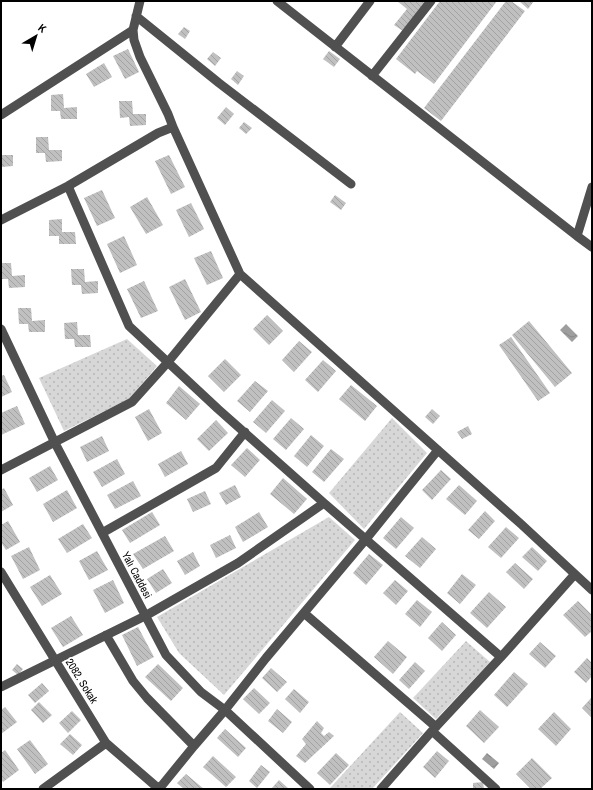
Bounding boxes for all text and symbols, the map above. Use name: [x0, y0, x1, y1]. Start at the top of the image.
north arrow: [16, 16, 56, 56]
text: K: [35, 21, 49, 36]
street label: Yalı Caddesi: [119, 549, 155, 601]
street label: 2082. Sokak: [63, 656, 101, 706]

